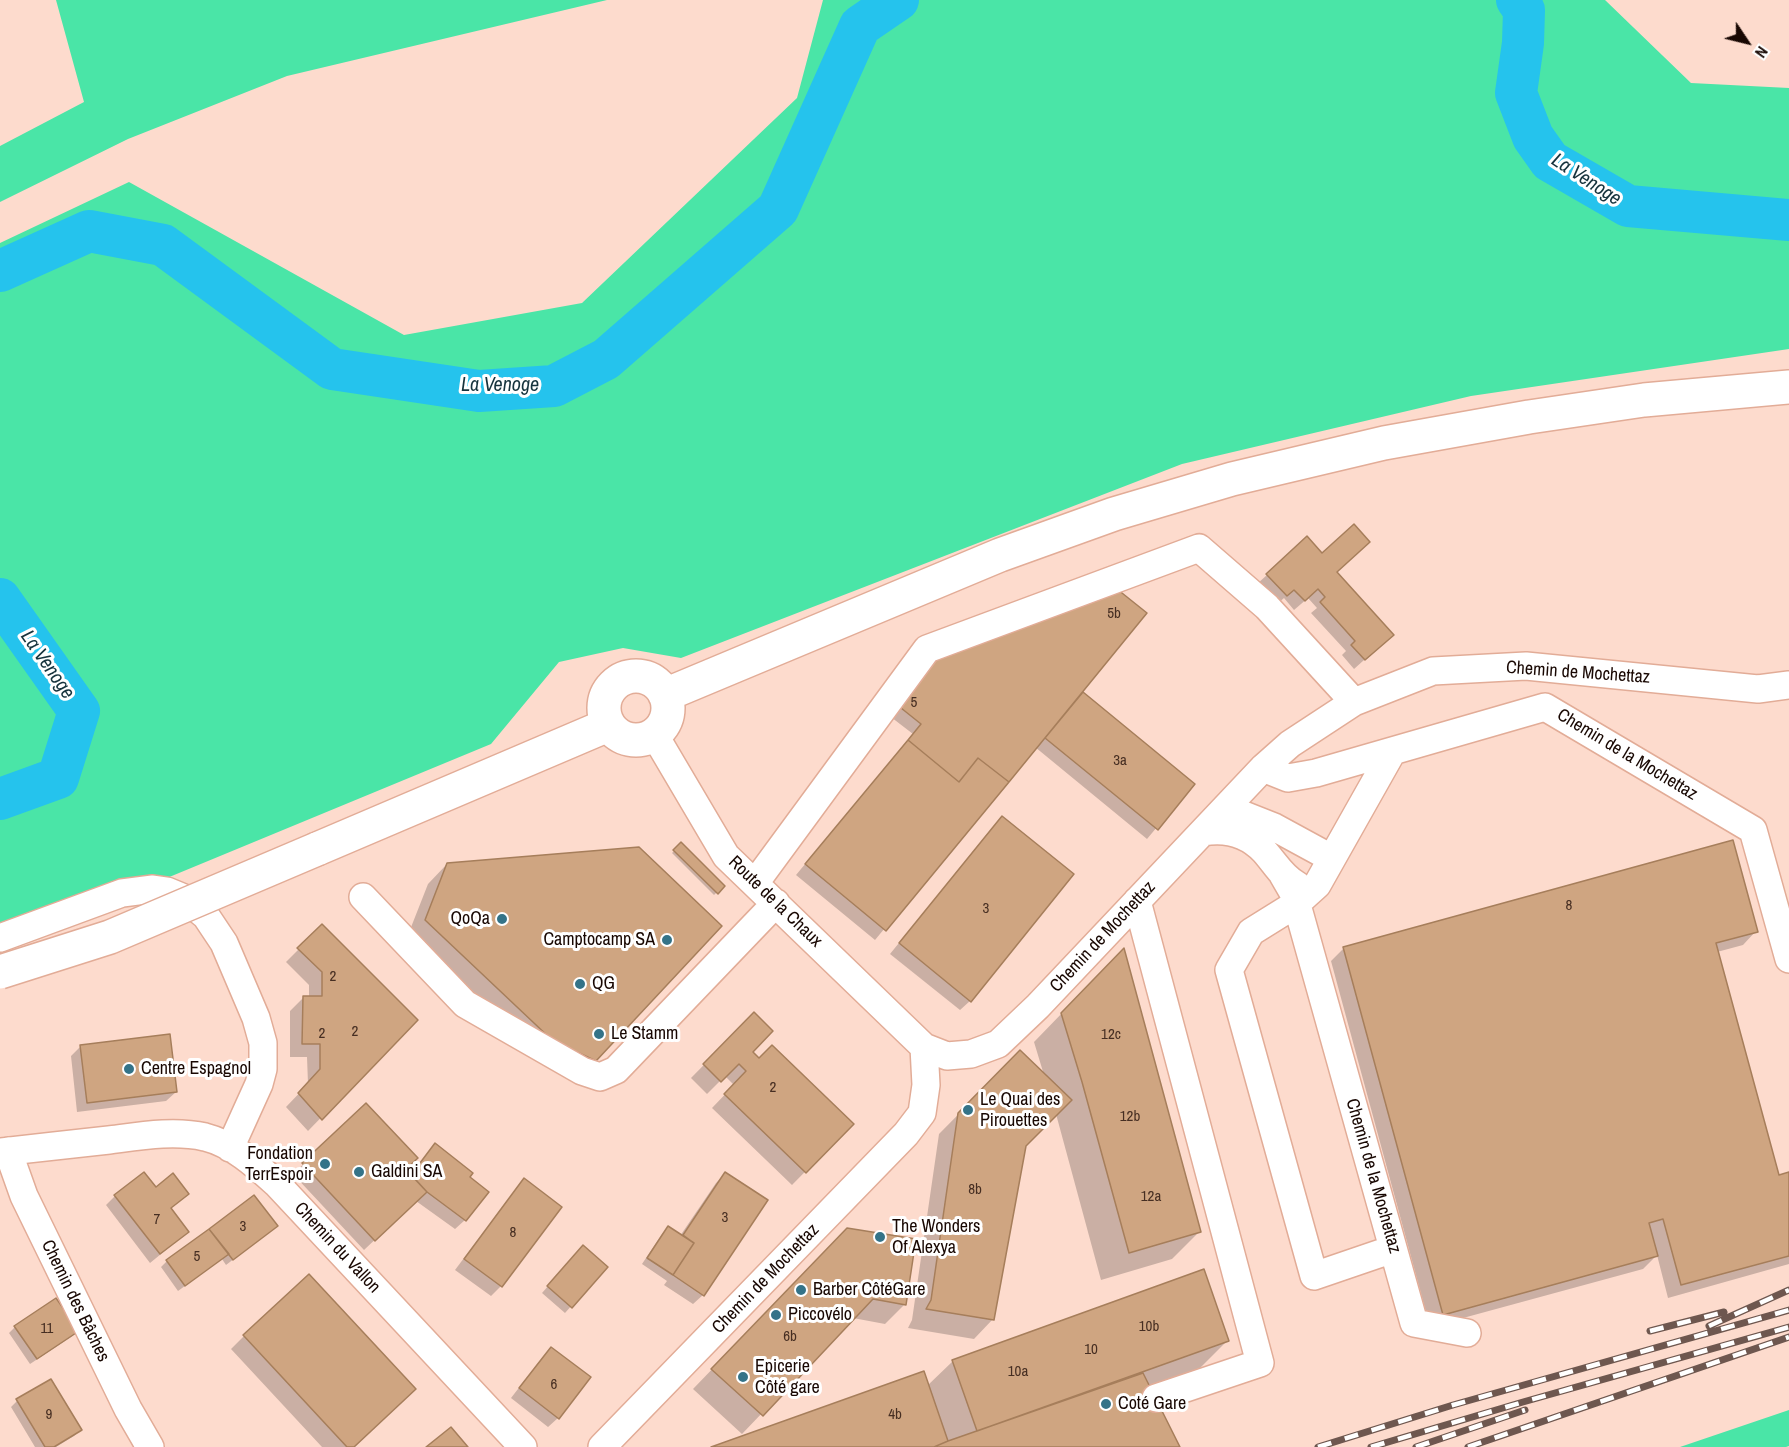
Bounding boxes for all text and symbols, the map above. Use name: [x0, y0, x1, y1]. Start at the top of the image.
north arrow: [1717, 12, 1777, 72]
text: N: [1750, 42, 1773, 63]
water label: La Venoge: [1547, 149, 1625, 211]
water label: La Venoge: [461, 374, 539, 398]
house number: 5b: [1107, 605, 1121, 623]
water label: La Venoge: [15, 626, 79, 704]
street label: Chemin de Mochettaz: [1505, 657, 1651, 689]
house number: 5: [911, 694, 917, 712]
street label: Chemin de la Mochettaz: [1553, 705, 1701, 805]
house number: 3a: [1113, 752, 1127, 770]
street label: Route de la Chaux: [724, 852, 826, 952]
street label: Chemin de Mochettaz: [1046, 877, 1160, 997]
house number: 8: [1566, 897, 1572, 915]
house number: 3: [983, 900, 989, 918]
place label: QoQa: [451, 908, 490, 930]
marker: QoQa: [495, 912, 509, 926]
place label: Camptocamp SA: [543, 929, 655, 951]
marker: Camptocamp SA: [660, 933, 674, 947]
house number: 2: [330, 968, 336, 986]
place label: QG: [592, 973, 615, 995]
marker: QG: [573, 977, 587, 991]
house number: 2: [352, 1023, 358, 1041]
place label: Le Stamm: [611, 1023, 678, 1045]
house number: 2: [319, 1025, 325, 1043]
house number: 12c: [1101, 1026, 1121, 1044]
marker: Le Stamm: [592, 1027, 606, 1041]
place label: Centre Espagnol: [141, 1058, 251, 1080]
marker: Centre Espagnol: [122, 1062, 136, 1076]
house number: 2: [770, 1079, 776, 1097]
place label: Le Quai des Pirouettes: [980, 1089, 1060, 1132]
street label: Chemin de la Mochettaz: [1341, 1096, 1405, 1256]
marker: Le Quai des Pirouettes: [961, 1103, 975, 1117]
house number: 12b: [1120, 1108, 1140, 1126]
place label: Fondation TerrEspoir: [245, 1143, 313, 1186]
marker: Fondation TerrEspoir: [318, 1157, 332, 1171]
place label: Galdini SA: [371, 1161, 442, 1183]
marker: Galdini SA: [352, 1165, 366, 1179]
house number: 8b: [968, 1181, 982, 1199]
house number: 12a: [1141, 1188, 1161, 1206]
street label: Chemin du Vallon: [289, 1198, 385, 1298]
house number: 3: [722, 1209, 728, 1227]
house number: 7: [154, 1211, 160, 1229]
place label: The Wonders Of Alexya: [892, 1216, 980, 1258]
house number: 3: [240, 1218, 246, 1236]
street label: Chemin de Mochettaz: [708, 1220, 824, 1338]
house number: 8: [510, 1224, 516, 1242]
marker: The Wonders Of Alexya: [873, 1230, 887, 1244]
street label: Chemin des Bâches: [36, 1237, 114, 1365]
house number: 5: [194, 1248, 200, 1266]
place label: Barber CôtéGare: [813, 1279, 925, 1301]
marker: Barber CôtéGare: [794, 1283, 808, 1297]
place label: Piccovélo: [788, 1304, 852, 1326]
marker: Piccovélo: [769, 1308, 783, 1322]
house number: 10b: [1139, 1318, 1159, 1336]
house number: 11: [41, 1320, 53, 1338]
house number: 6b: [783, 1328, 797, 1346]
house number: 10: [1084, 1341, 1098, 1359]
place label: Epicerie Côté gare: [755, 1356, 820, 1398]
house number: 10a: [1008, 1363, 1028, 1381]
marker: Epicerie Côté gare: [736, 1370, 750, 1384]
house number: 6: [551, 1376, 557, 1394]
place label: Coté Gare: [1118, 1393, 1186, 1415]
marker: Coté Gare: [1099, 1397, 1113, 1411]
house number: 9: [46, 1406, 52, 1424]
house number: 4b: [888, 1406, 902, 1424]

